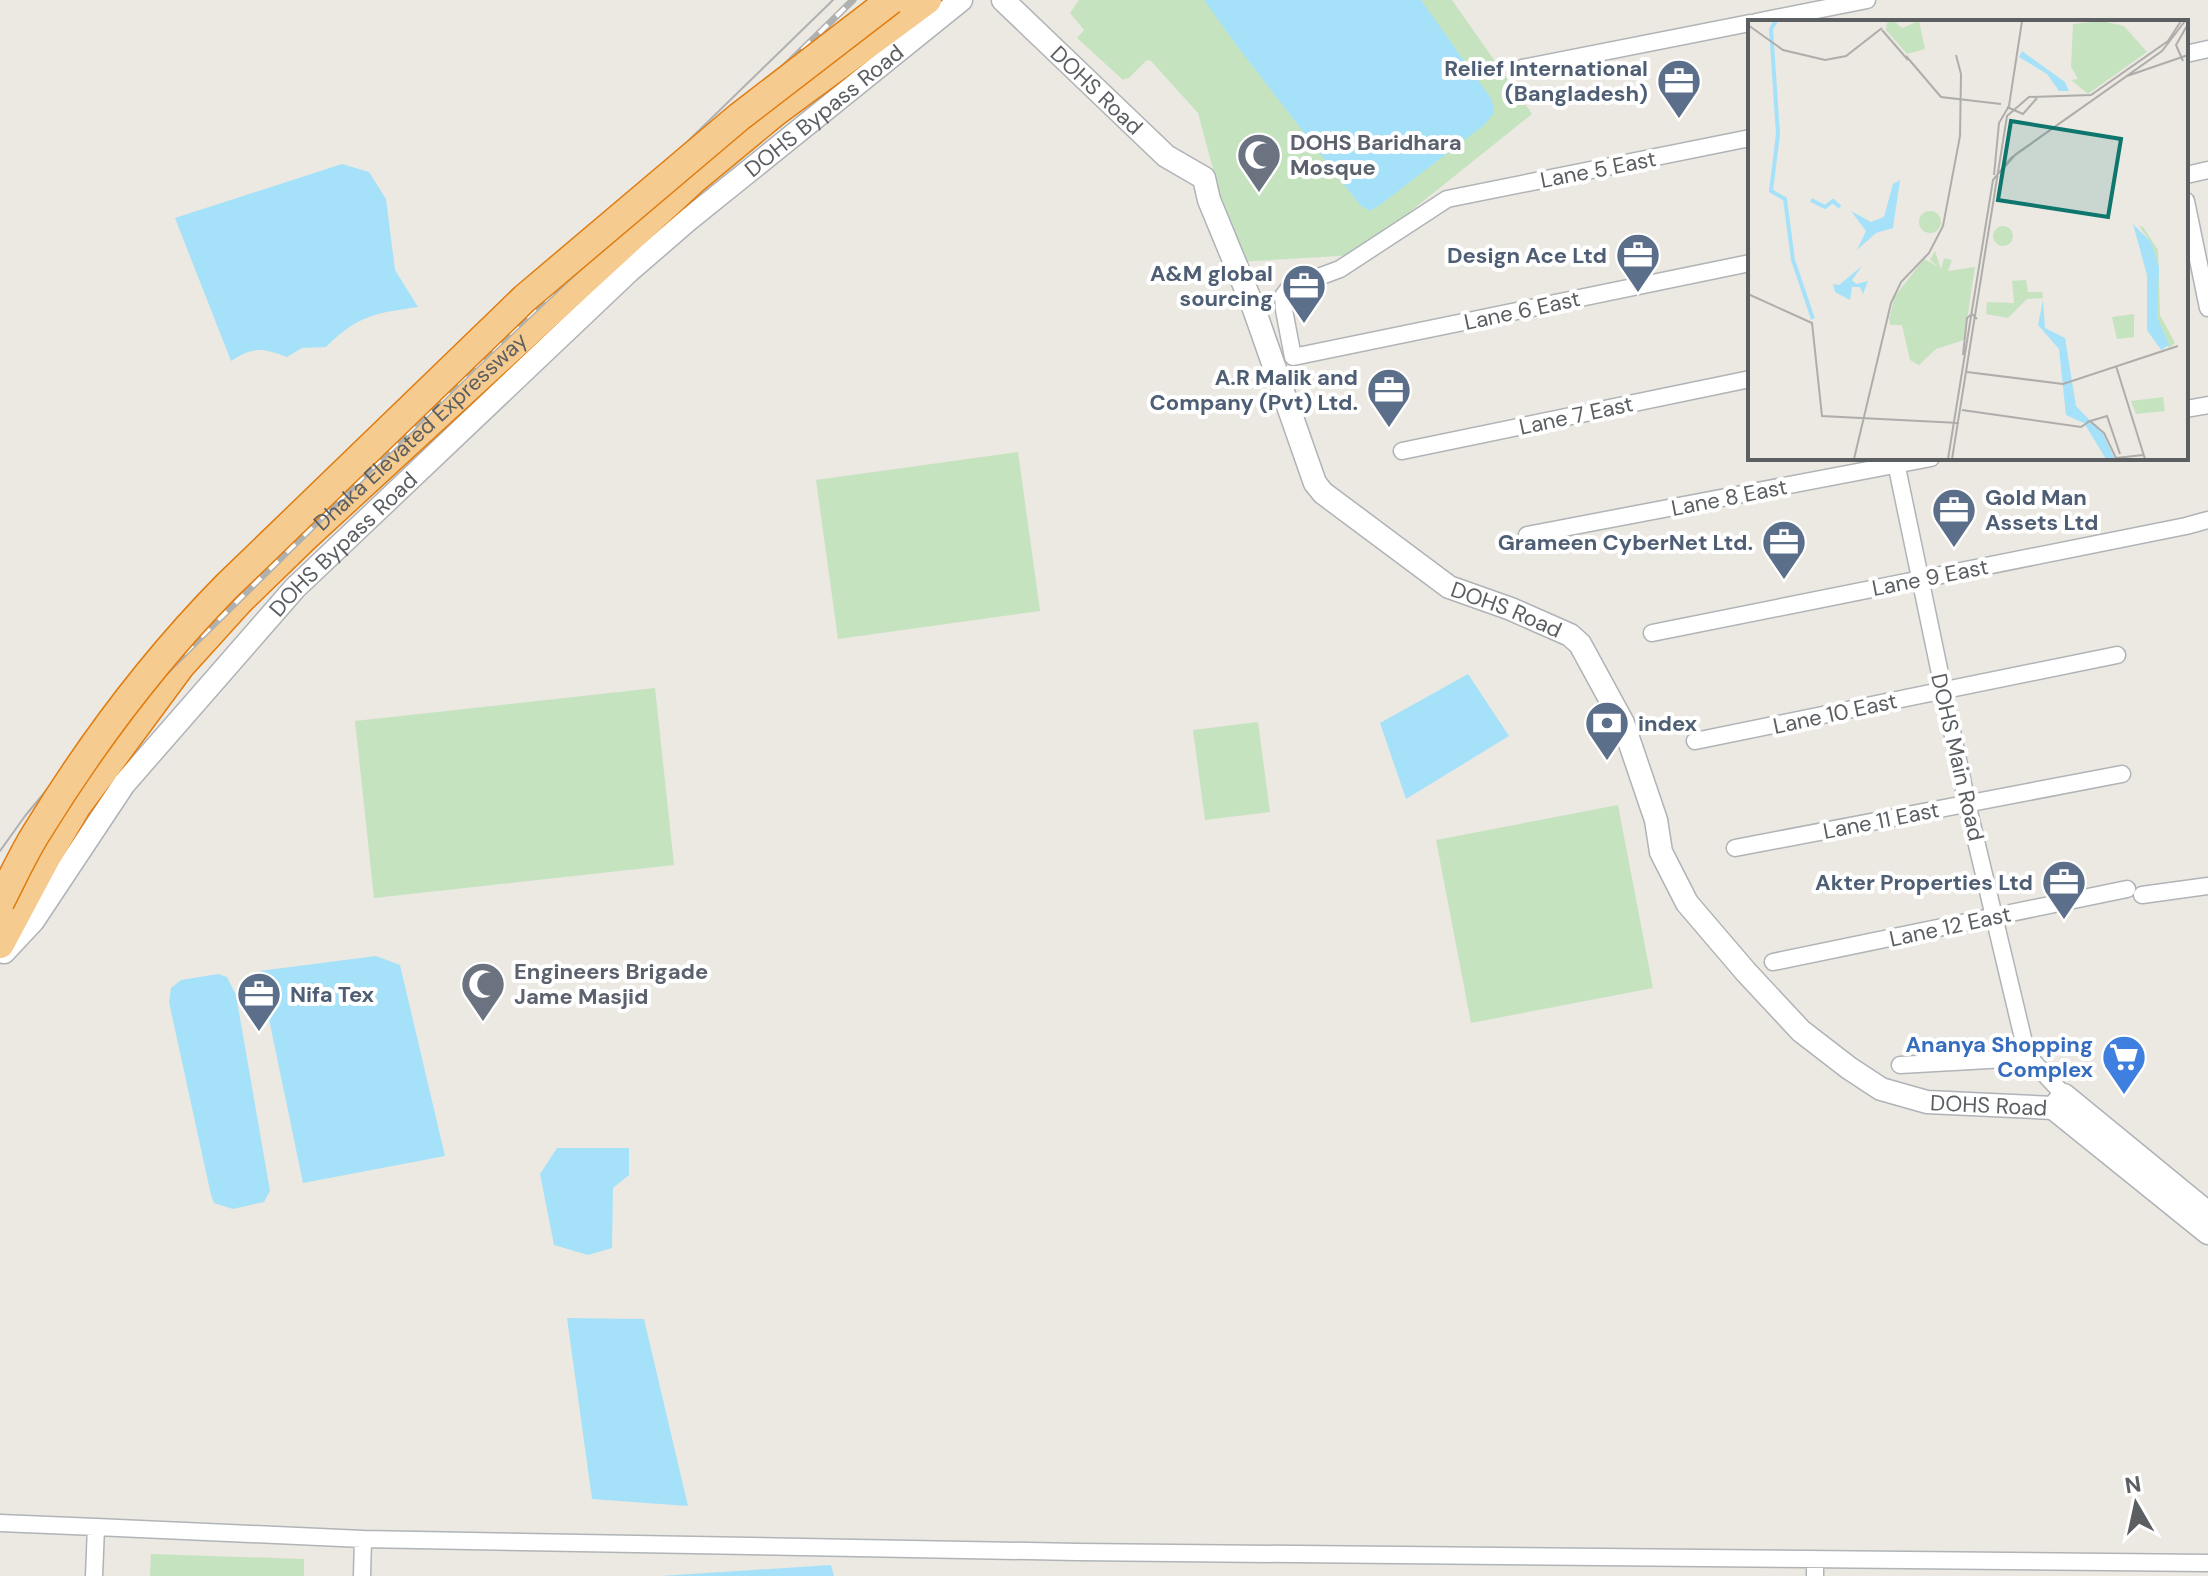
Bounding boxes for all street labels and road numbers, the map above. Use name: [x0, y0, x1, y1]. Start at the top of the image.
street label: DOHS Bypass Road: [739, 38, 910, 184]
street label: DOHS Road: [1044, 39, 1149, 141]
street label: Lane 5 East: [1538, 144, 1658, 195]
street label: Lane 6 East: [1461, 284, 1583, 337]
street label: Dhaka Elevated Expressway: [307, 326, 533, 537]
street label: Lane 7 East: [1516, 389, 1636, 442]
street label: DOHS Bypass Road: [263, 466, 424, 623]
street label: Lane 8 East: [1669, 472, 1789, 523]
street label: Lane 9 East: [1870, 552, 1991, 603]
street label: DOHS Road: [1447, 575, 1566, 645]
street label: DOHS Main Road: [1924, 670, 1991, 844]
street label: Lane 10 East: [1771, 686, 1900, 741]
street label: Lane 11 East: [1821, 795, 1942, 846]
street label: Lane 12 East: [1887, 899, 2014, 954]
street label: DOHS Road: [1929, 1088, 2048, 1123]

